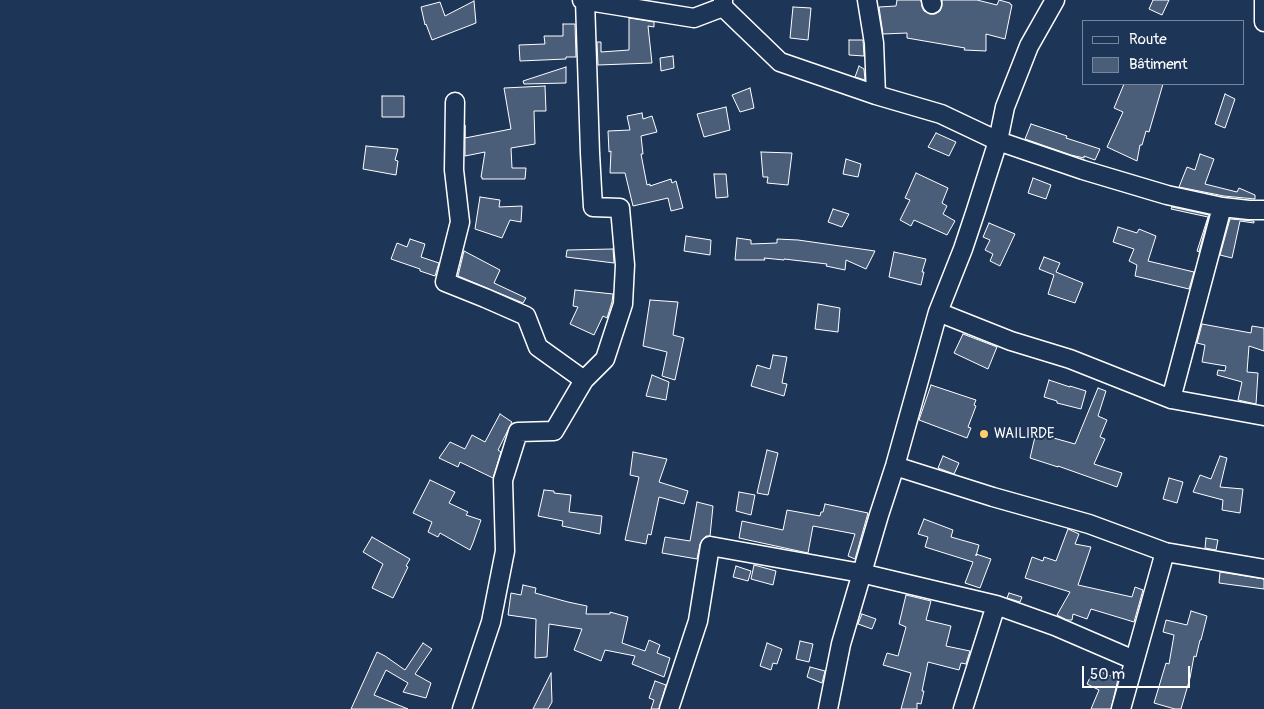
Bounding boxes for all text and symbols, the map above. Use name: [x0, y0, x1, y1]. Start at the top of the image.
legend: [1082, 20, 1244, 85]
text: Route: [1129, 30, 1167, 49]
text: Bâtiment: [1129, 55, 1188, 74]
place label: WAILIRDE: [994, 426, 1054, 442]
marker: WAILIRDE: [978, 428, 990, 440]
scale bar: [1084, 656, 1192, 688]
text: 50 m: [1090, 665, 1125, 684]

